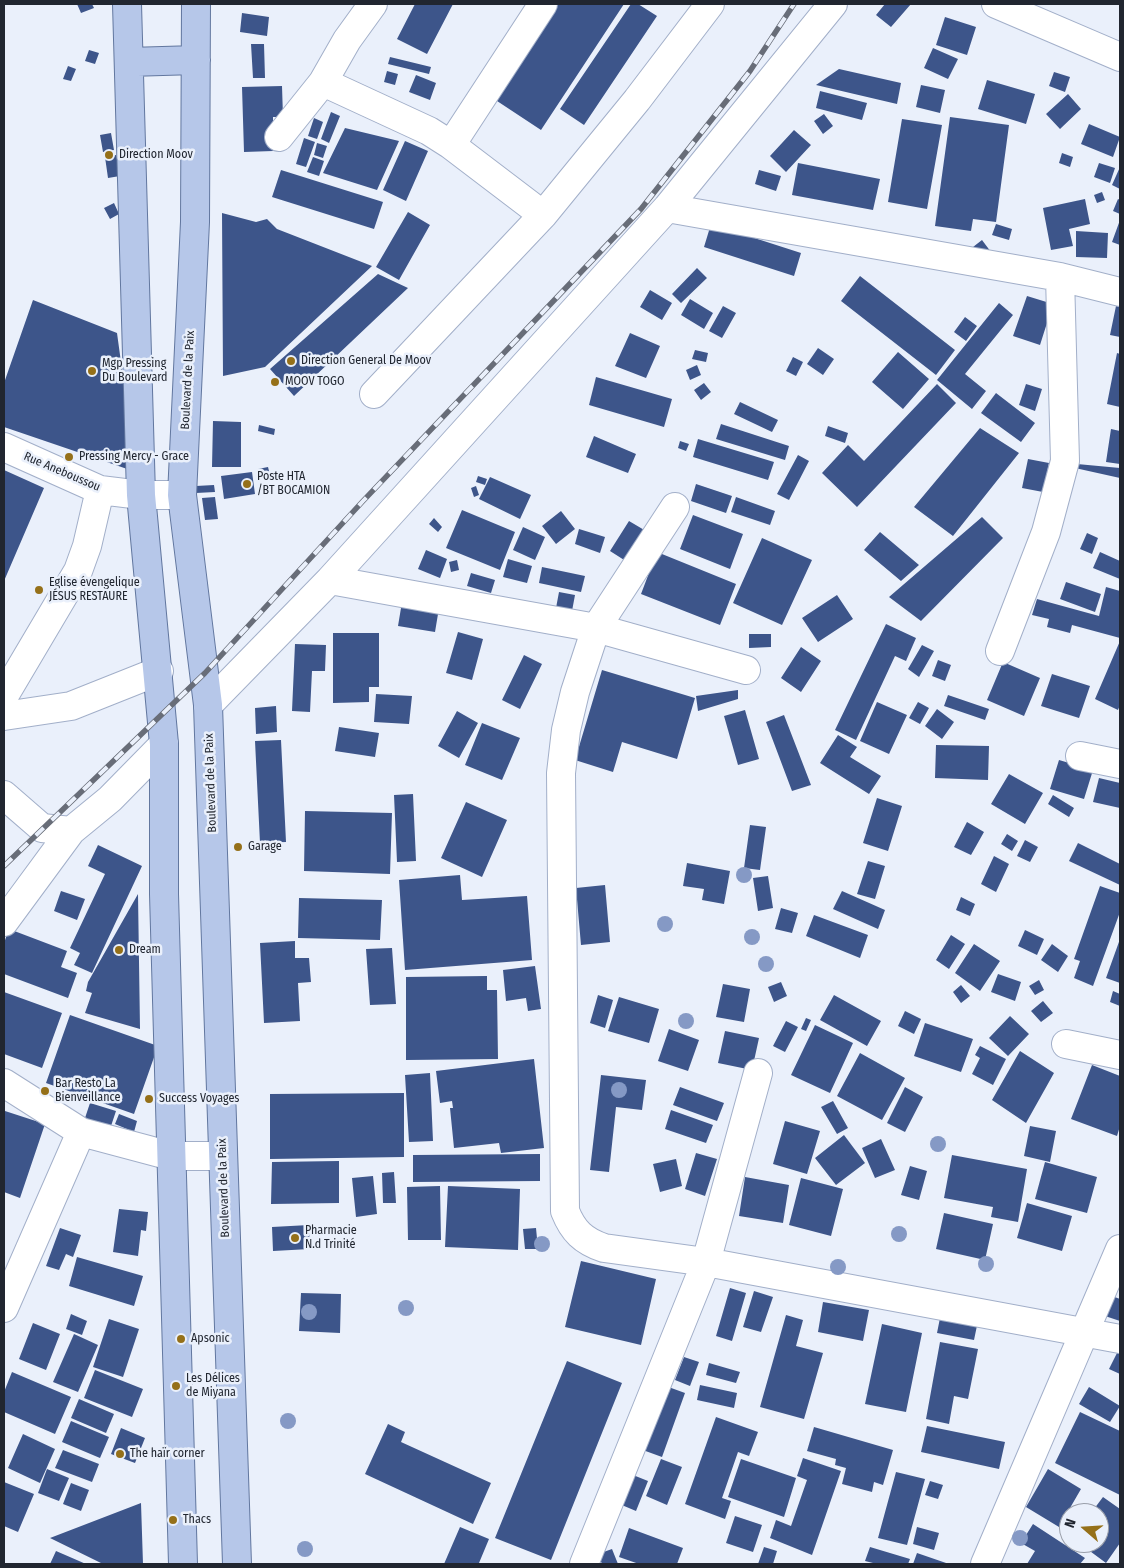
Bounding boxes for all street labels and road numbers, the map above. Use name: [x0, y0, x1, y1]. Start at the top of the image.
street label: Boulevard de la Paix: [178, 330, 198, 430]
street label: Rue Aneboussou: [22, 449, 102, 495]
street label: Boulevard de la Paix: [202, 733, 220, 833]
street label: Boulevard de la Paix: [215, 1138, 233, 1238]

